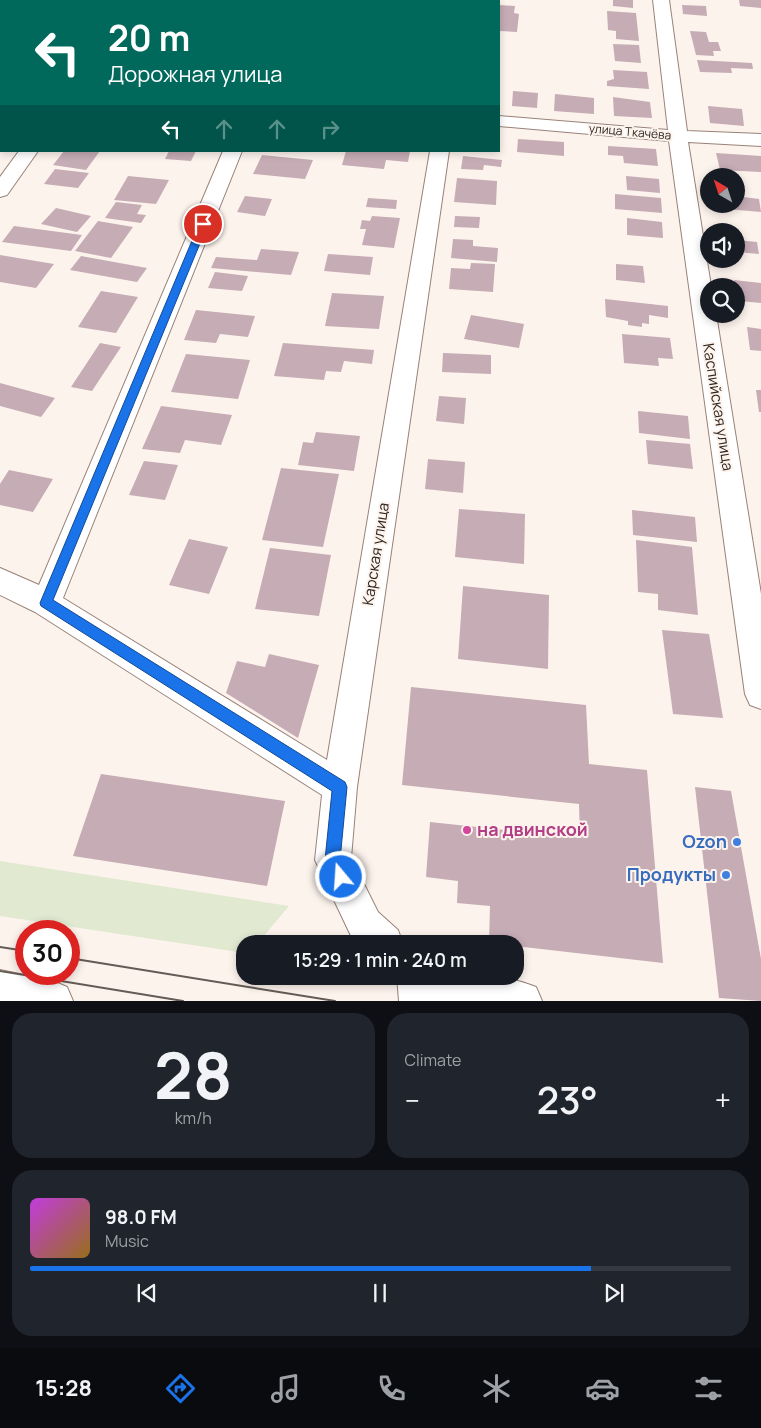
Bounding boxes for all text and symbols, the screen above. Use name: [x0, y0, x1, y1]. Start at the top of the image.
text: 20 m: [108, 14, 190, 62]
icon: left: [25, 20, 90, 85]
text: Дорожная улица: [108, 59, 282, 89]
icon: left: [157, 115, 185, 143]
icon: ahead: [210, 115, 238, 143]
icon: ahead: [263, 115, 291, 143]
icon: right: [316, 115, 344, 143]
street label: улица Ткачёва: [588, 119, 672, 144]
north arrow: [700, 168, 745, 212]
map controls: [700, 168, 745, 323]
pin: [182, 203, 224, 245]
icon: arrive: [189, 210, 217, 238]
button: sound: [700, 223, 745, 268]
button: search: [700, 278, 745, 323]
street label: Каспийская улица: [698, 342, 739, 472]
street label: Карская улица: [357, 501, 394, 607]
place label: на двинской: [477, 817, 588, 841]
marker: на двинской: [461, 824, 473, 836]
place label: Ozon: [682, 829, 727, 853]
marker: Ozon: [731, 836, 743, 848]
position arrow: [314, 850, 366, 902]
place label: Продукты: [627, 862, 716, 886]
marker: Продукты: [720, 869, 732, 881]
speed limit sign: 30: [15, 920, 80, 985]
text: 15:29 · 1 min · 240 m: [293, 947, 467, 973]
text: 28: [154, 1030, 233, 1119]
text: Climate: [405, 1049, 461, 1071]
text: 23°: [537, 1073, 598, 1125]
text: −: [405, 1081, 420, 1119]
text: +: [715, 1081, 731, 1119]
text: km/h: [175, 1107, 212, 1129]
text: 98.0 FM: [105, 1204, 177, 1230]
text: Music: [105, 1230, 149, 1252]
icon: previous: [133, 1279, 161, 1307]
icon: pause: [366, 1279, 394, 1307]
icon: next: [600, 1279, 628, 1307]
icon: directions: [163, 1371, 198, 1406]
icon: music: [268, 1371, 303, 1406]
icon: phone: [374, 1371, 409, 1406]
icon: climate: [479, 1371, 514, 1406]
icon: car: [585, 1371, 620, 1406]
icon: filters: [691, 1371, 726, 1406]
text: 15:28: [35, 1373, 92, 1403]

